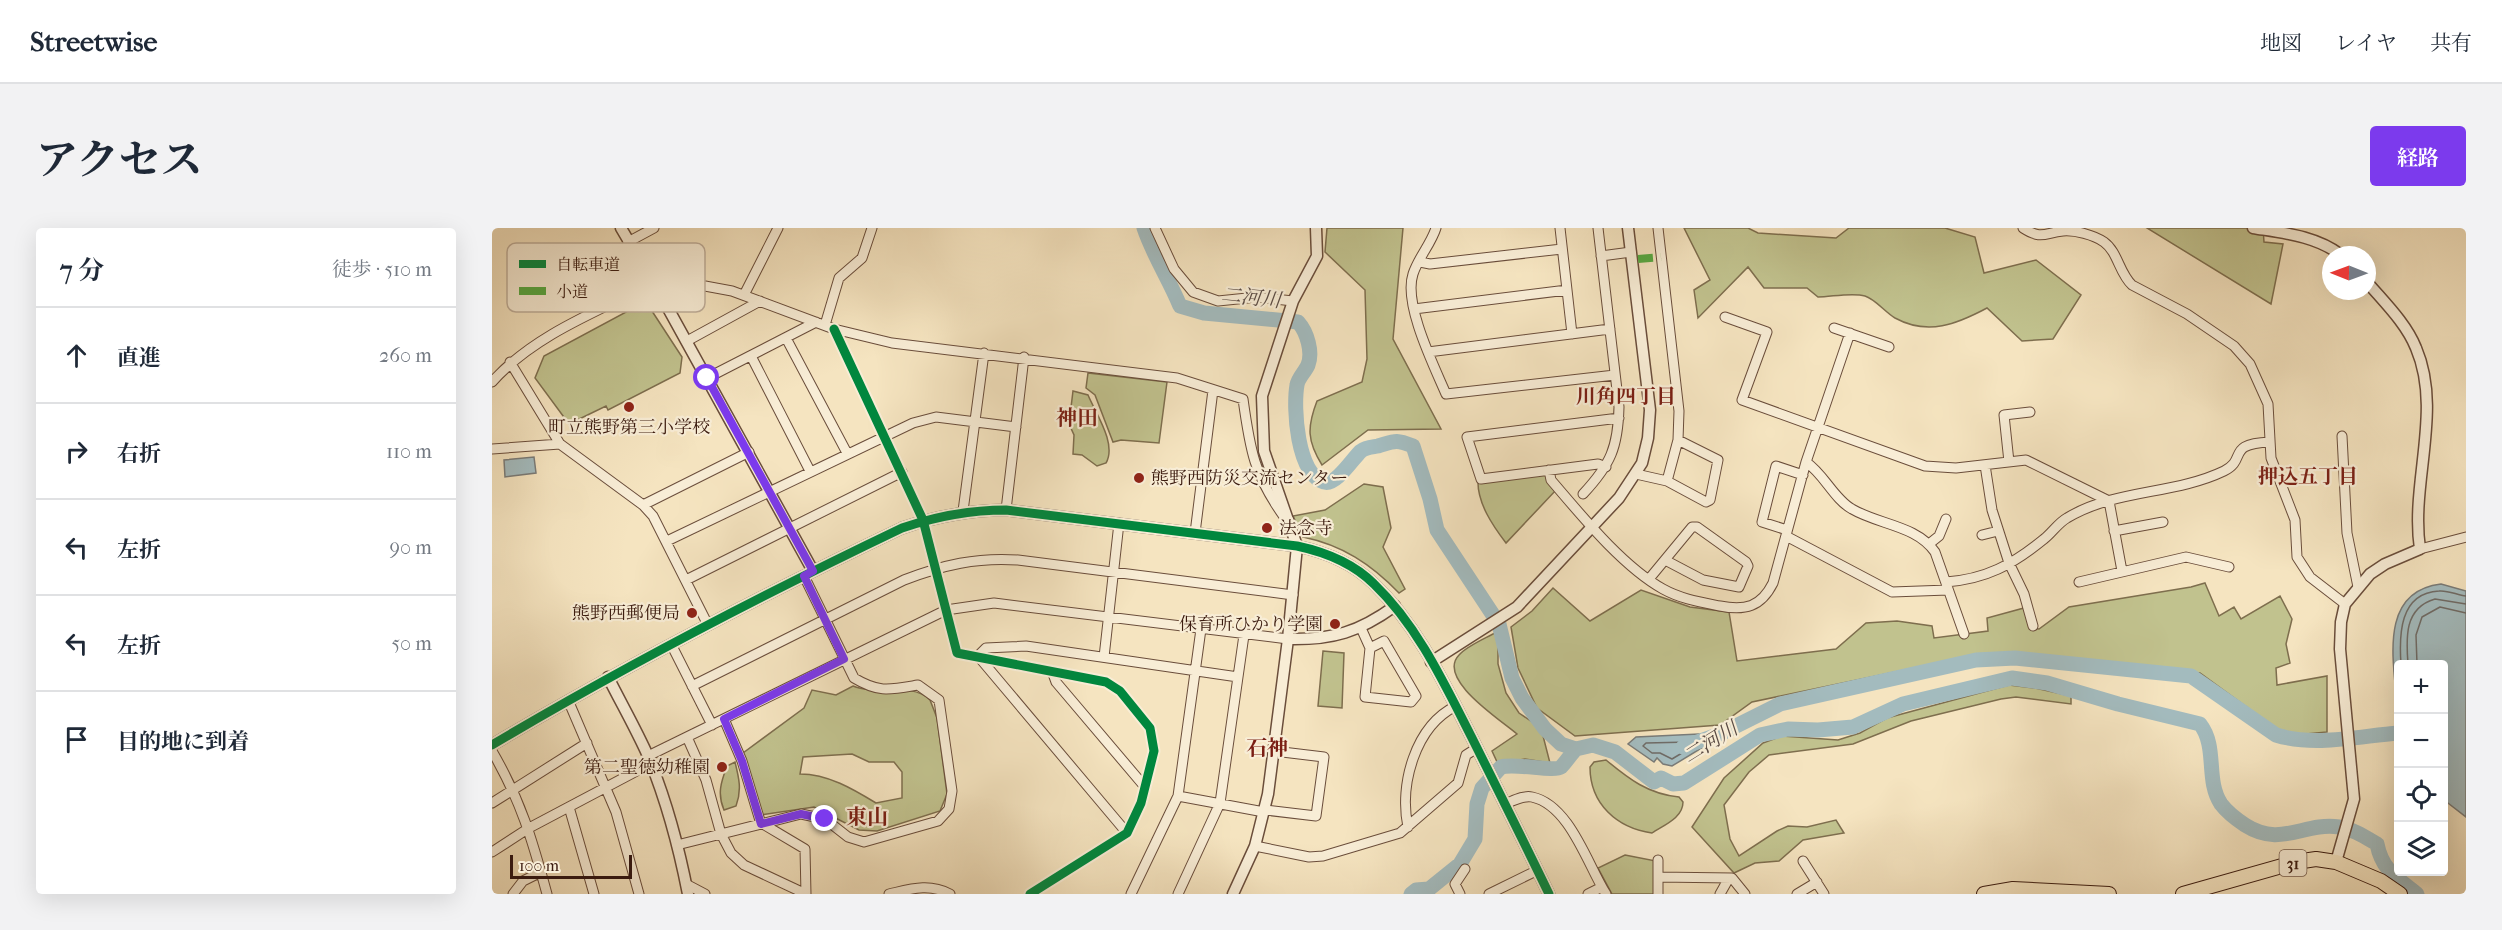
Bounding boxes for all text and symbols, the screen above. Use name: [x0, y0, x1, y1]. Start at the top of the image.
text: Streetwise: [30, 25, 157, 58]
text: 地図: [2260, 31, 2302, 55]
text: レイヤ: [2335, 31, 2397, 55]
text: 共有: [2430, 31, 2472, 55]
button: 経路: [2370, 126, 2466, 186]
text: アクセス: [36, 136, 203, 185]
legend: [507, 243, 705, 312]
north arrow: [2322, 246, 2376, 300]
text: 7 分: [60, 255, 104, 286]
text: 自転車道: [556, 255, 620, 274]
text: 徒歩 · 510 m: [332, 258, 432, 281]
text: 小道: [556, 282, 588, 301]
water label: 二河川: [1220, 283, 1284, 312]
icon: ahead: [60, 339, 93, 372]
text: 260 m: [379, 344, 432, 367]
text: 直進: [117, 345, 161, 371]
route start: [693, 364, 719, 390]
district label: 川角四丁目: [1576, 385, 1676, 408]
marker: 町立熊野第三小学校: [622, 400, 636, 414]
district label: 神田: [1056, 406, 1098, 430]
place label: 町立熊野第三小学校: [548, 417, 710, 438]
icon: right: [60, 435, 93, 468]
text: 110 m: [386, 440, 432, 463]
text: 右折: [117, 441, 161, 467]
district label: 押込五丁目: [2258, 465, 2358, 488]
place label: 熊野西防災交流センター: [1151, 468, 1348, 489]
marker: 熊野西防災交流センター: [1132, 471, 1146, 485]
place label: 法念寺: [1279, 518, 1333, 539]
marker: 法念寺: [1260, 521, 1274, 535]
icon: left: [60, 531, 93, 564]
text: 90 m: [390, 536, 432, 559]
text: 左折: [117, 537, 161, 563]
place label: 熊野西郵便局: [572, 603, 680, 624]
marker: 熊野西郵便局: [685, 606, 699, 620]
place label: 保育所ひかり学園: [1179, 614, 1323, 635]
marker: 保育所ひかり学園: [1328, 617, 1342, 631]
icon: left: [60, 627, 93, 660]
text: 50 m: [391, 632, 432, 655]
text: 左折: [117, 633, 161, 659]
map controls: [2394, 660, 2448, 876]
button: +: [2394, 660, 2448, 714]
button: −: [2394, 714, 2448, 768]
water label: 二河川: [1679, 716, 1743, 768]
icon: arrive: [60, 723, 93, 756]
text: 目的地に到着: [117, 729, 249, 755]
district label: 石神: [1246, 736, 1288, 760]
place label: 第二聖徳幼稚園: [584, 757, 710, 778]
marker: 第二聖徳幼稚園: [715, 760, 729, 774]
button: locate: [2394, 768, 2448, 822]
route end: [811, 805, 837, 831]
district label: 東山: [846, 805, 888, 829]
button: layers: [2394, 822, 2448, 876]
road number: 31: [2280, 850, 2306, 876]
scale bar: [510, 852, 632, 880]
text: 100 m: [519, 856, 559, 875]

